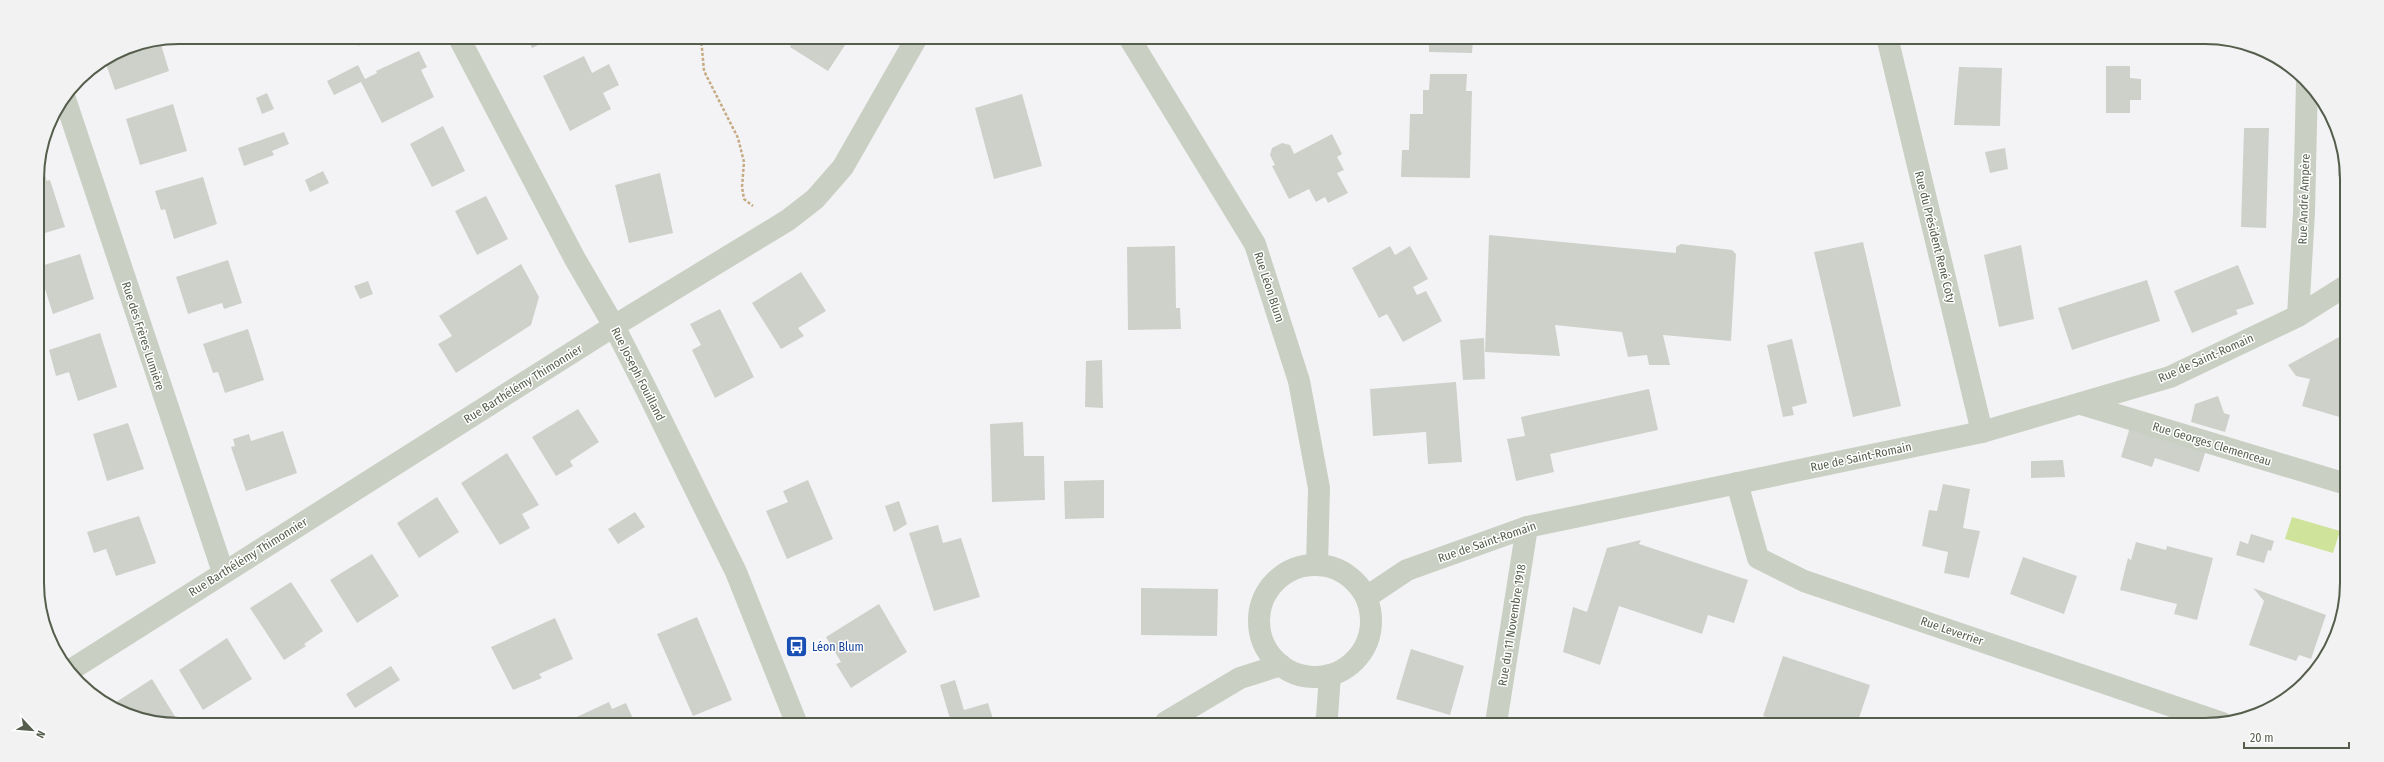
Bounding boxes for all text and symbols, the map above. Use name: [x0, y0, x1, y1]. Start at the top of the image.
street label: Rue André Ampère: [2295, 153, 2313, 245]
street label: Rue du Président René Coty: [1912, 170, 1958, 305]
street label: Rue Léon Blum: [1251, 250, 1287, 324]
street label: Rue des Frères Lumière: [119, 280, 167, 392]
street label: Rue Joseph Fouilland: [608, 325, 668, 423]
street label: Rue de Saint-Romain: [2156, 331, 2256, 385]
street label: Rue Barthélémy Thimonnier: [461, 341, 585, 426]
street label: Rue Georges Clemenceau: [2151, 419, 2273, 469]
street label: Rue de Saint-Romain: [1809, 439, 1913, 475]
street label: Rue Barthélémy Thimonnier: [186, 514, 310, 599]
street label: Rue de Saint-Romain: [1436, 519, 1538, 565]
street label: Rue du 11 Novembre 1918: [1495, 563, 1529, 687]
street label: Rue Leverrier: [1919, 614, 1986, 649]
bus stop icon: Léon Blum: [783, 634, 809, 660]
place label: Léon Blum: [812, 640, 864, 654]
north arrow: [12, 710, 52, 750]
scale bar: [2244, 724, 2349, 750]
text: N: [33, 728, 48, 740]
text: 20 m: [2250, 731, 2274, 745]

